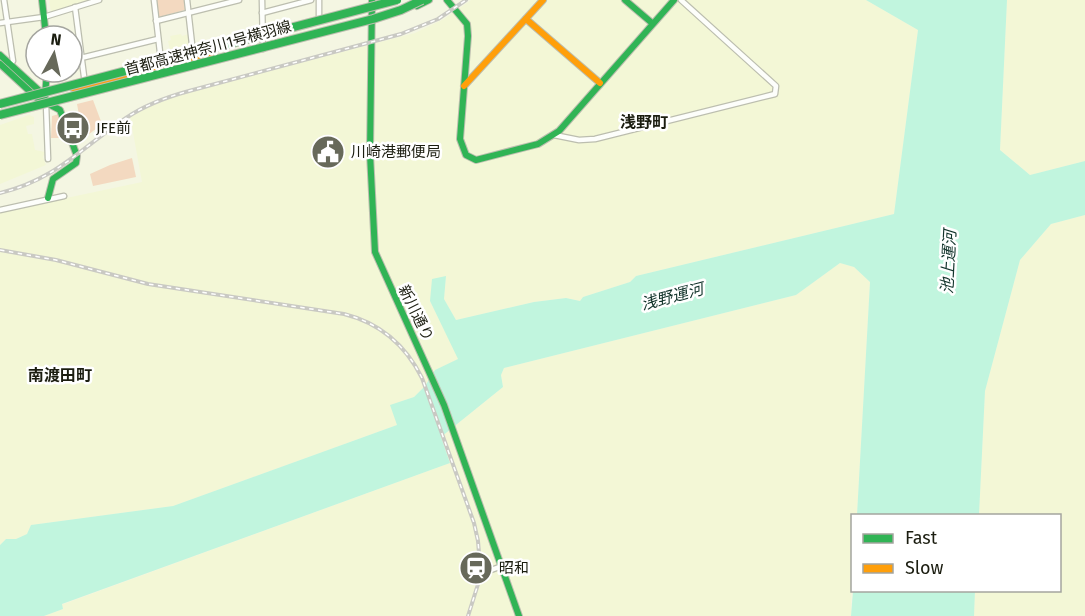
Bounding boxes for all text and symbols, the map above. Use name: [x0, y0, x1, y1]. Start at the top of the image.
street label: 首都高速神奈川1号横羽線: [123, 17, 293, 79]
north arrow: [24, 24, 84, 84]
text: N: [49, 29, 63, 50]
bus stop icon: JFE前: [55, 110, 91, 146]
district label: 浅野町: [620, 113, 668, 132]
place label: JFE前: [96, 119, 131, 137]
public building icon: 川崎港郵便局: [310, 134, 346, 170]
place label: 川崎港郵便局: [351, 143, 441, 161]
water label: 池上運河: [937, 227, 960, 294]
water label: 浅野運河: [639, 278, 708, 314]
street label: 新川通り: [395, 282, 437, 344]
district label: 南渡田町: [28, 366, 92, 385]
legend: [851, 514, 1061, 592]
text: Fast: [905, 527, 938, 549]
station icon: 昭和: [458, 550, 494, 586]
text: Slow: [905, 557, 944, 579]
place label: 昭和: [499, 559, 529, 577]

